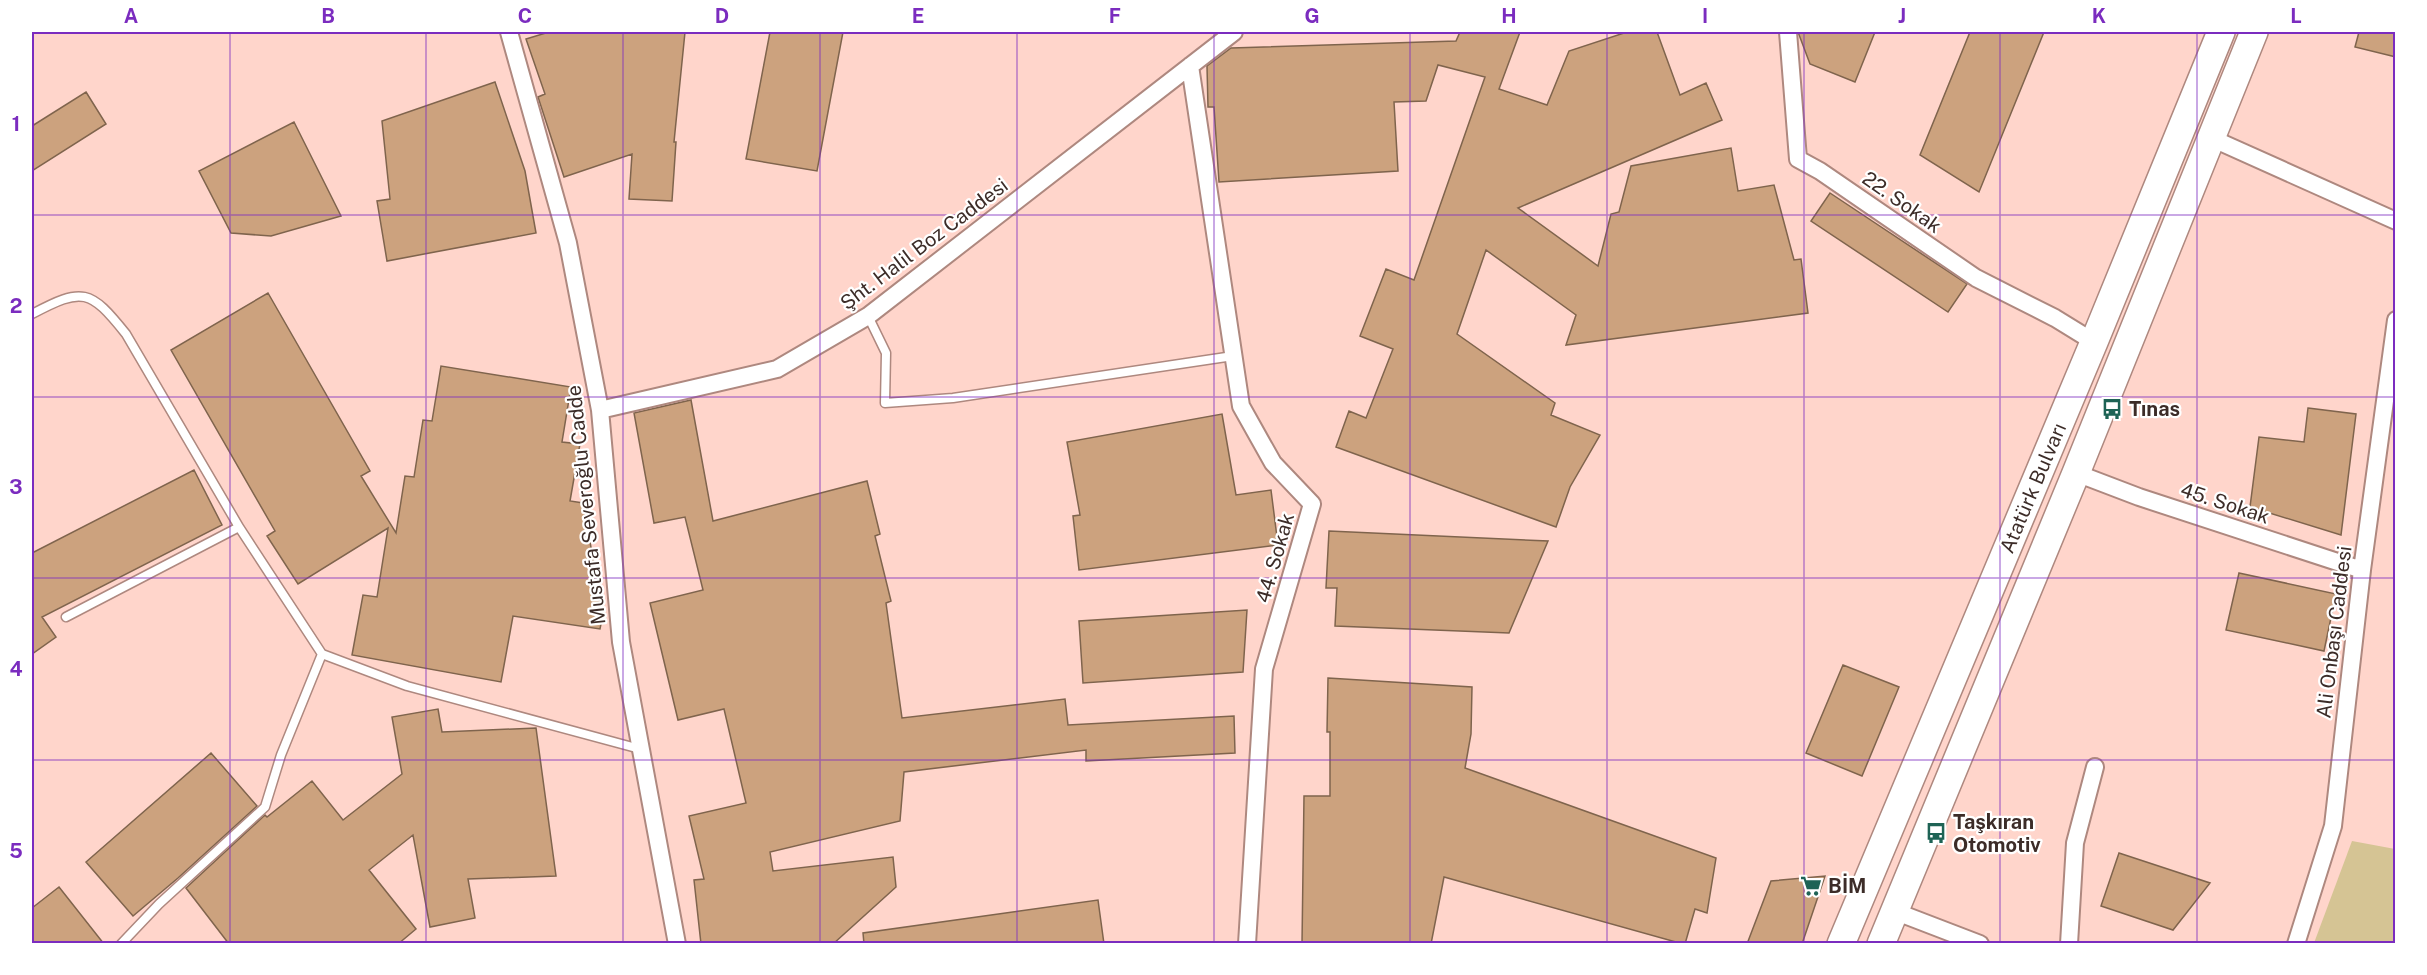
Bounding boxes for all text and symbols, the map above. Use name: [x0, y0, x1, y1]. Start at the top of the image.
text: A: [124, 4, 138, 28]
text: B: [321, 4, 335, 28]
text: C: [518, 4, 532, 28]
text: D: [715, 4, 729, 28]
text: E: [912, 4, 924, 28]
text: F: [1109, 4, 1121, 28]
text: G: [1304, 4, 1320, 28]
text: H: [1501, 4, 1517, 28]
text: I: [1702, 4, 1708, 28]
text: J: [1898, 4, 1906, 28]
text: K: [2092, 4, 2106, 28]
text: L: [2290, 4, 2302, 28]
text: 1: [12, 112, 20, 136]
street label: 22. Sokak: [1858, 166, 1946, 238]
street label: Şht. Halil Boz Caddesi: [835, 173, 1013, 315]
text: 2: [10, 294, 22, 318]
street label: Mustafa Severoğlu Cadde: [561, 384, 611, 626]
bus stop icon: Tınas: [2100, 397, 2124, 421]
place label: Tınas: [2129, 397, 2180, 421]
street label: Atatürk Bulvarı: [1995, 419, 2071, 557]
text: 3: [9, 475, 23, 499]
street label: 45. Sokak: [2177, 477, 2273, 529]
street label: 44. Sokak: [1251, 510, 1299, 606]
street label: Ali Onbaşı Caddesi: [2312, 544, 2356, 720]
text: 4: [9, 657, 23, 681]
place label: Taşkıran Otomotiv: [1953, 810, 2041, 857]
bus stop icon: Taşkıran Otomotiv: [1924, 821, 1948, 845]
text: 5: [9, 839, 23, 863]
place label: BİM: [1828, 873, 1866, 898]
supermarket icon: BİM: [1799, 874, 1823, 898]

